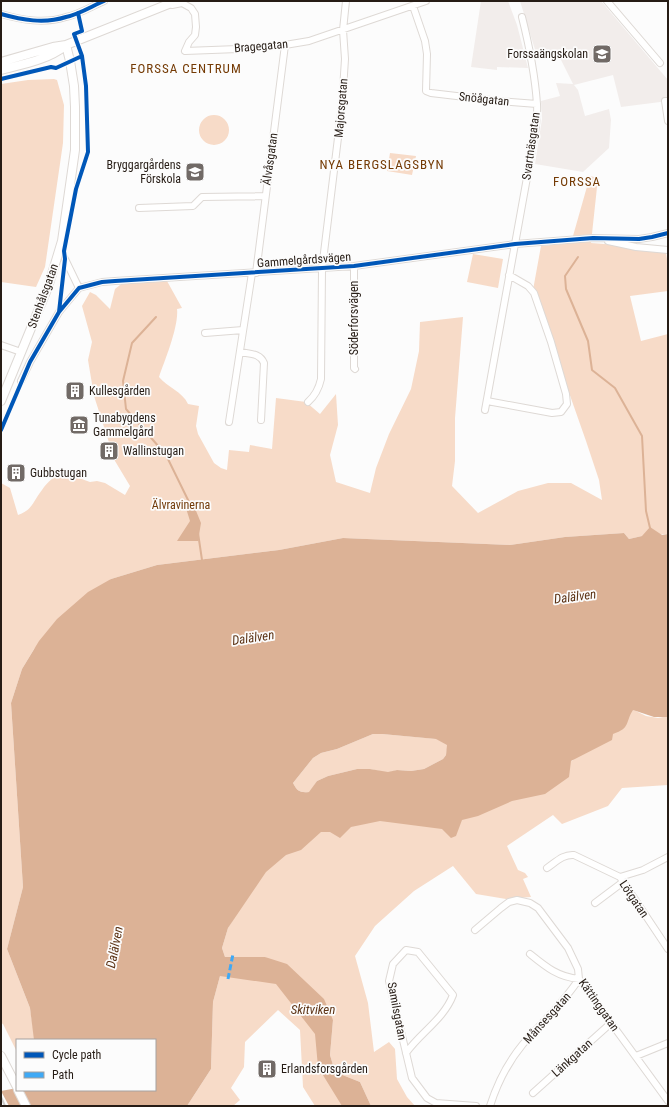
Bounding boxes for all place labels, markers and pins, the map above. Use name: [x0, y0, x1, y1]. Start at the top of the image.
school or university icon: Forssaängskolan: [591, 43, 613, 65]
place label: Forssaängskolan: [507, 47, 588, 61]
place label: Bryggargårdens Förskola: [107, 158, 181, 186]
school or university icon: Bryggargårdens Förskola: [184, 161, 206, 183]
building icon: Kullesgården: [64, 380, 86, 402]
place label: Kullesgården: [89, 384, 151, 398]
place label: Tunabygdens Gammelgård: [93, 411, 156, 439]
museum icon: Tunabygdens Gammelgård: [68, 414, 90, 436]
building icon: Wallinstugan: [98, 440, 120, 462]
place label: Wallinstugan: [123, 444, 184, 458]
building icon: Gubbstugan: [5, 462, 27, 484]
place label: Gubbstugan: [30, 466, 87, 480]
building icon: Erlandsforsgården: [256, 1058, 278, 1080]
place label: Erlandsforsgården: [281, 1062, 368, 1076]

